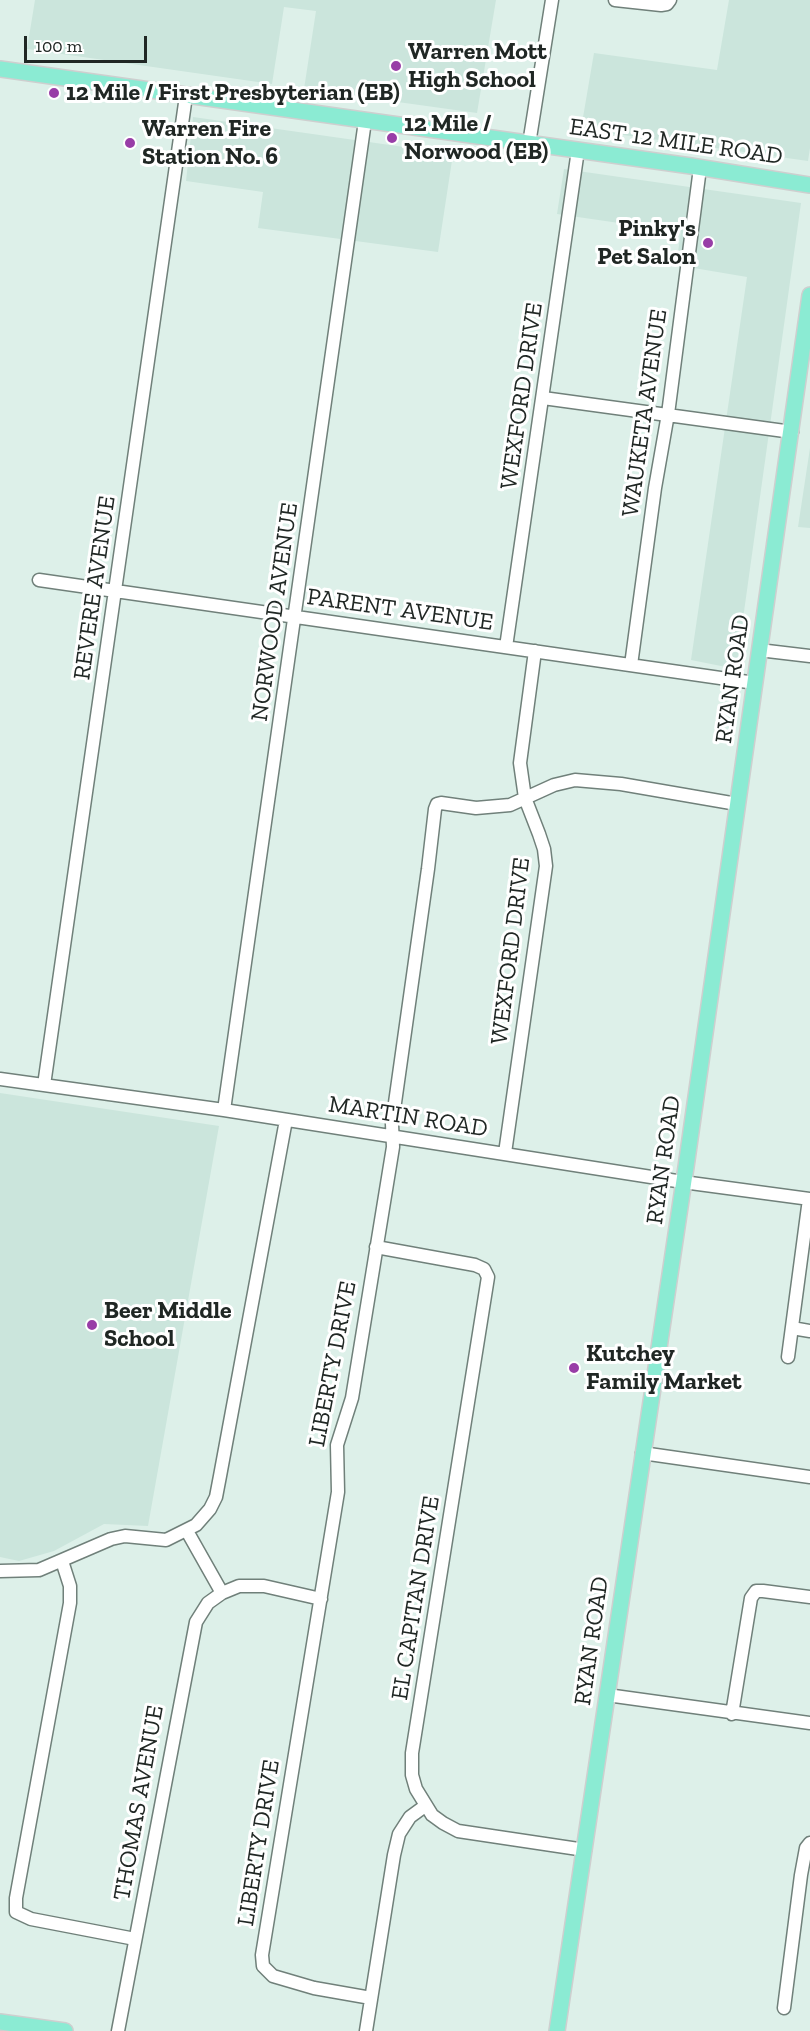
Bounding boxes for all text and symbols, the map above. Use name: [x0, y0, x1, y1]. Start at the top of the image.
scale bar: [27, 24, 150, 62]
text: 100 m: [35, 35, 82, 57]
place label: Warren Mott High School: [408, 38, 547, 94]
marker: Warren Mott High School: [389, 59, 403, 73]
place label: 12 Mile / First Presbyterian (EB): [66, 79, 400, 107]
marker: 12 Mile / First Presbyterian (EB): [47, 86, 61, 100]
place label: 12 Mile / Norwood (EB): [404, 110, 548, 166]
street label: EAST 12 MILE ROAD: [567, 113, 785, 171]
place label: Warren Fire Station No. 6: [142, 115, 278, 171]
marker: 12 Mile / Norwood (EB): [385, 131, 399, 145]
marker: Warren Fire Station No. 6: [123, 136, 137, 150]
place label: Pinky's Pet Salon: [597, 215, 696, 271]
marker: Pinky's Pet Salon: [701, 236, 715, 250]
street label: WEXFORD DRIVE: [495, 301, 549, 491]
street label: WAUKETA AVENUE: [616, 307, 674, 519]
street label: REVERE AVENUE: [68, 494, 122, 682]
street label: NORWOOD AVENUE: [245, 501, 305, 723]
street label: PARENT AVENUE: [305, 583, 495, 637]
street label: RYAN ROAD: [710, 613, 756, 745]
street label: WEXFORD DRIVE: [485, 856, 537, 1046]
street label: MARTIN ROAD: [326, 1090, 490, 1144]
street label: RYAN ROAD: [641, 1094, 687, 1226]
street label: LIBERTY DRIVE: [303, 1279, 363, 1449]
place label: Beer Middle School: [104, 1297, 232, 1353]
marker: Beer Middle School: [85, 1318, 99, 1332]
place label: Kutchey Family Market: [586, 1340, 742, 1396]
marker: Kutchey Family Market: [567, 1361, 581, 1375]
street label: EL CAPITAN DRIVE: [386, 1494, 446, 1702]
street label: RYAN ROAD: [569, 1575, 615, 1707]
street label: THOMAS AVENUE: [108, 1703, 170, 1903]
street label: LIBERTY DRIVE: [232, 1758, 286, 1928]

